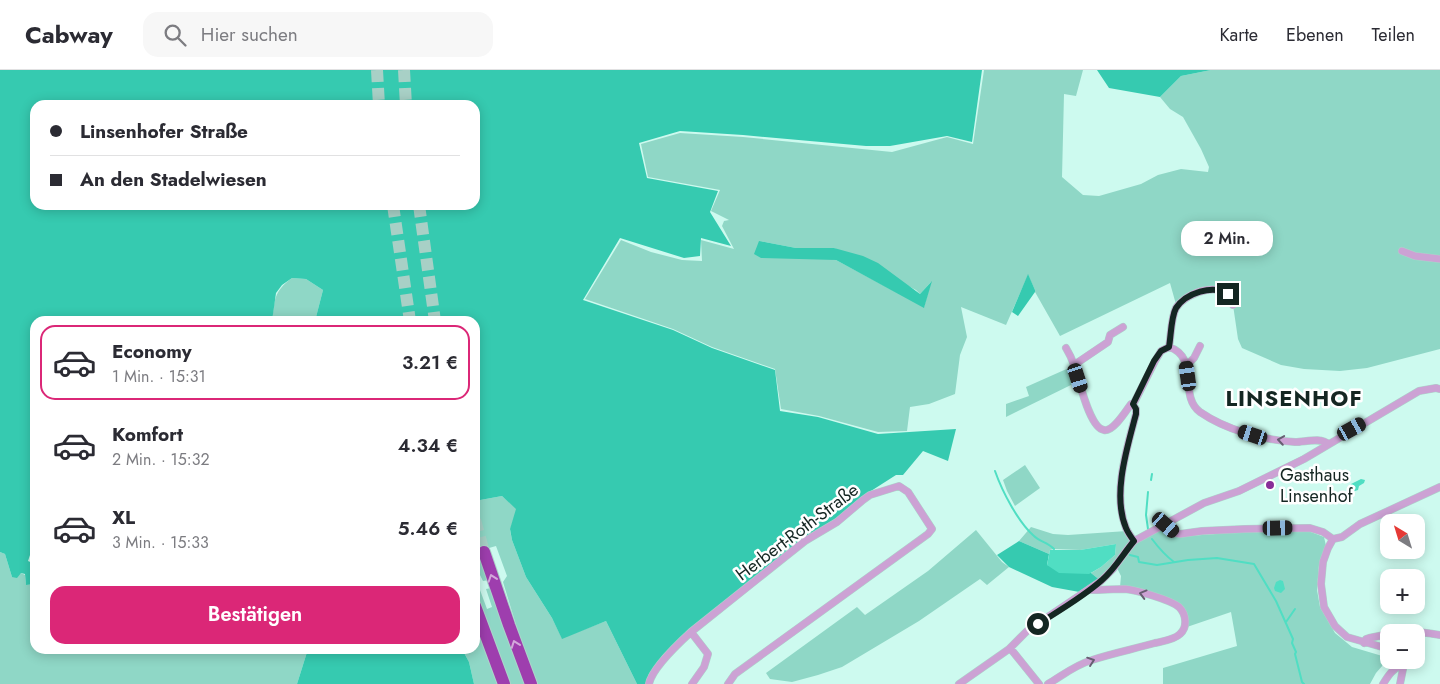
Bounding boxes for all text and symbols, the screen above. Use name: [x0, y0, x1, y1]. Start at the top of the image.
search box: [143, 12, 493, 57]
text: Cabway: [25, 17, 113, 52]
icon: search: [161, 21, 189, 49]
text: Hier suchen: [201, 21, 298, 48]
text: Karte: [1219, 22, 1258, 48]
text: Ebenen: [1286, 22, 1344, 48]
text: Teilen: [1372, 22, 1415, 48]
text: Linsenhofer Straße: [80, 118, 248, 145]
text: An den Stadelwiesen: [80, 166, 267, 193]
callout: 2 Min.: [1182, 222, 1274, 256]
text: 2 Min.: [1203, 227, 1251, 250]
route end: [1217, 283, 1239, 305]
text: Economy: [112, 338, 192, 365]
icon: car: [52, 340, 97, 385]
text: 3.21 €: [402, 349, 458, 376]
car: [1178, 360, 1197, 392]
car: [1066, 361, 1089, 395]
text: 1 Min. · 15:31: [112, 365, 206, 388]
district label: LINSENHOF: [1225, 382, 1363, 414]
car: [1335, 415, 1368, 443]
text: Komfort: [112, 421, 183, 448]
icon: car: [52, 423, 97, 468]
car: [1236, 423, 1269, 447]
text: 4.34 €: [398, 432, 458, 459]
one-way arrow: [1276, 435, 1284, 446]
text: 2 Min. · 15:32: [112, 448, 210, 471]
place label: Gasthaus Linsenhof: [1280, 462, 1353, 509]
street label: Herbert-Roth-Straße: [730, 477, 864, 587]
marker: Gasthaus Linsenhof: [1264, 479, 1276, 491]
text: XL: [112, 504, 135, 531]
icon: car: [52, 506, 97, 551]
car: [1149, 509, 1182, 541]
north arrow: [1380, 514, 1425, 559]
map controls: [1380, 514, 1425, 669]
text: 5.46 €: [398, 515, 458, 542]
car: [1262, 520, 1293, 536]
text: 3 Min. · 15:33: [112, 531, 209, 554]
button: +: [1380, 569, 1425, 614]
one-way arrow: [488, 574, 498, 582]
button: Bestätigen: [50, 586, 460, 644]
one-way arrow: [1139, 589, 1148, 600]
route start: [1027, 613, 1049, 635]
button: −: [1380, 624, 1425, 669]
one-way arrow: [511, 640, 521, 649]
one-way arrow: [1086, 657, 1094, 667]

